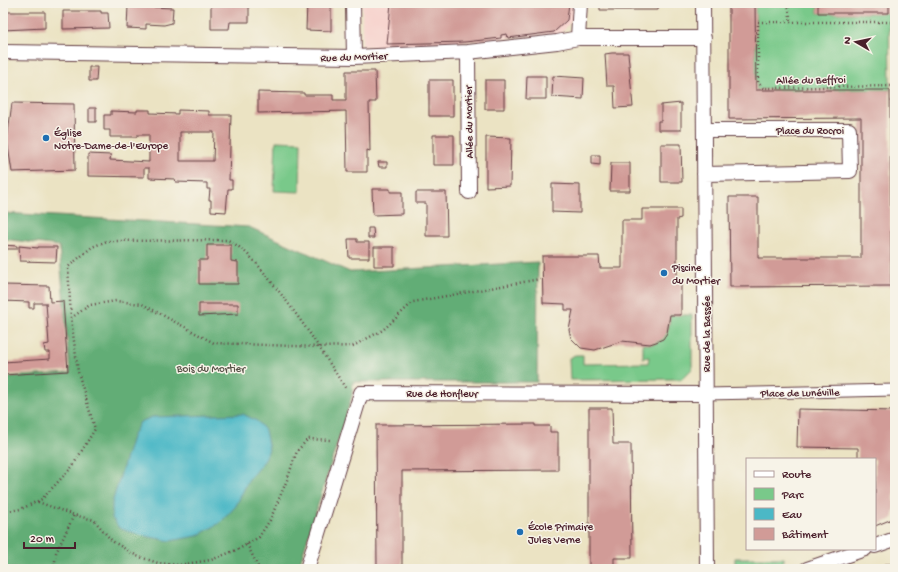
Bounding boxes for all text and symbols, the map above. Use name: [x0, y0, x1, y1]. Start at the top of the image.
north arrow: [836, 22, 876, 62]
text: N: [842, 36, 855, 45]
street label: Rue du Mortier: [320, 51, 389, 65]
street label: Allée du Beffroi: [776, 73, 846, 88]
street label: Allée du Mortier: [463, 84, 477, 159]
street label: Place du Rocroi: [775, 126, 844, 138]
place label: Église Notre-Dame-de-l'Europe: [54, 127, 168, 153]
marker: Église Notre-Dame-de-l'Europe: [41, 133, 51, 143]
place label: Piscine du Mortier: [671, 263, 721, 288]
marker: Piscine du Mortier: [659, 268, 669, 278]
street label: Rue de la Bassée: [702, 296, 714, 372]
park label: Bois du Mortier: [176, 364, 246, 376]
street label: Place de Lunéville: [759, 387, 840, 401]
street label: Rue de Honfleur: [406, 389, 479, 401]
legend: [746, 458, 876, 550]
text: Route: [782, 469, 812, 483]
text: Parc: [781, 489, 805, 503]
text: Eau: [782, 509, 802, 523]
place label: École Primaire Jules Verne: [528, 521, 594, 547]
scale bar: [24, 524, 75, 550]
marker: École Primaire Jules Verne: [515, 527, 525, 537]
text: Bâtiment: [781, 529, 829, 543]
text: 20 m: [30, 533, 55, 547]

